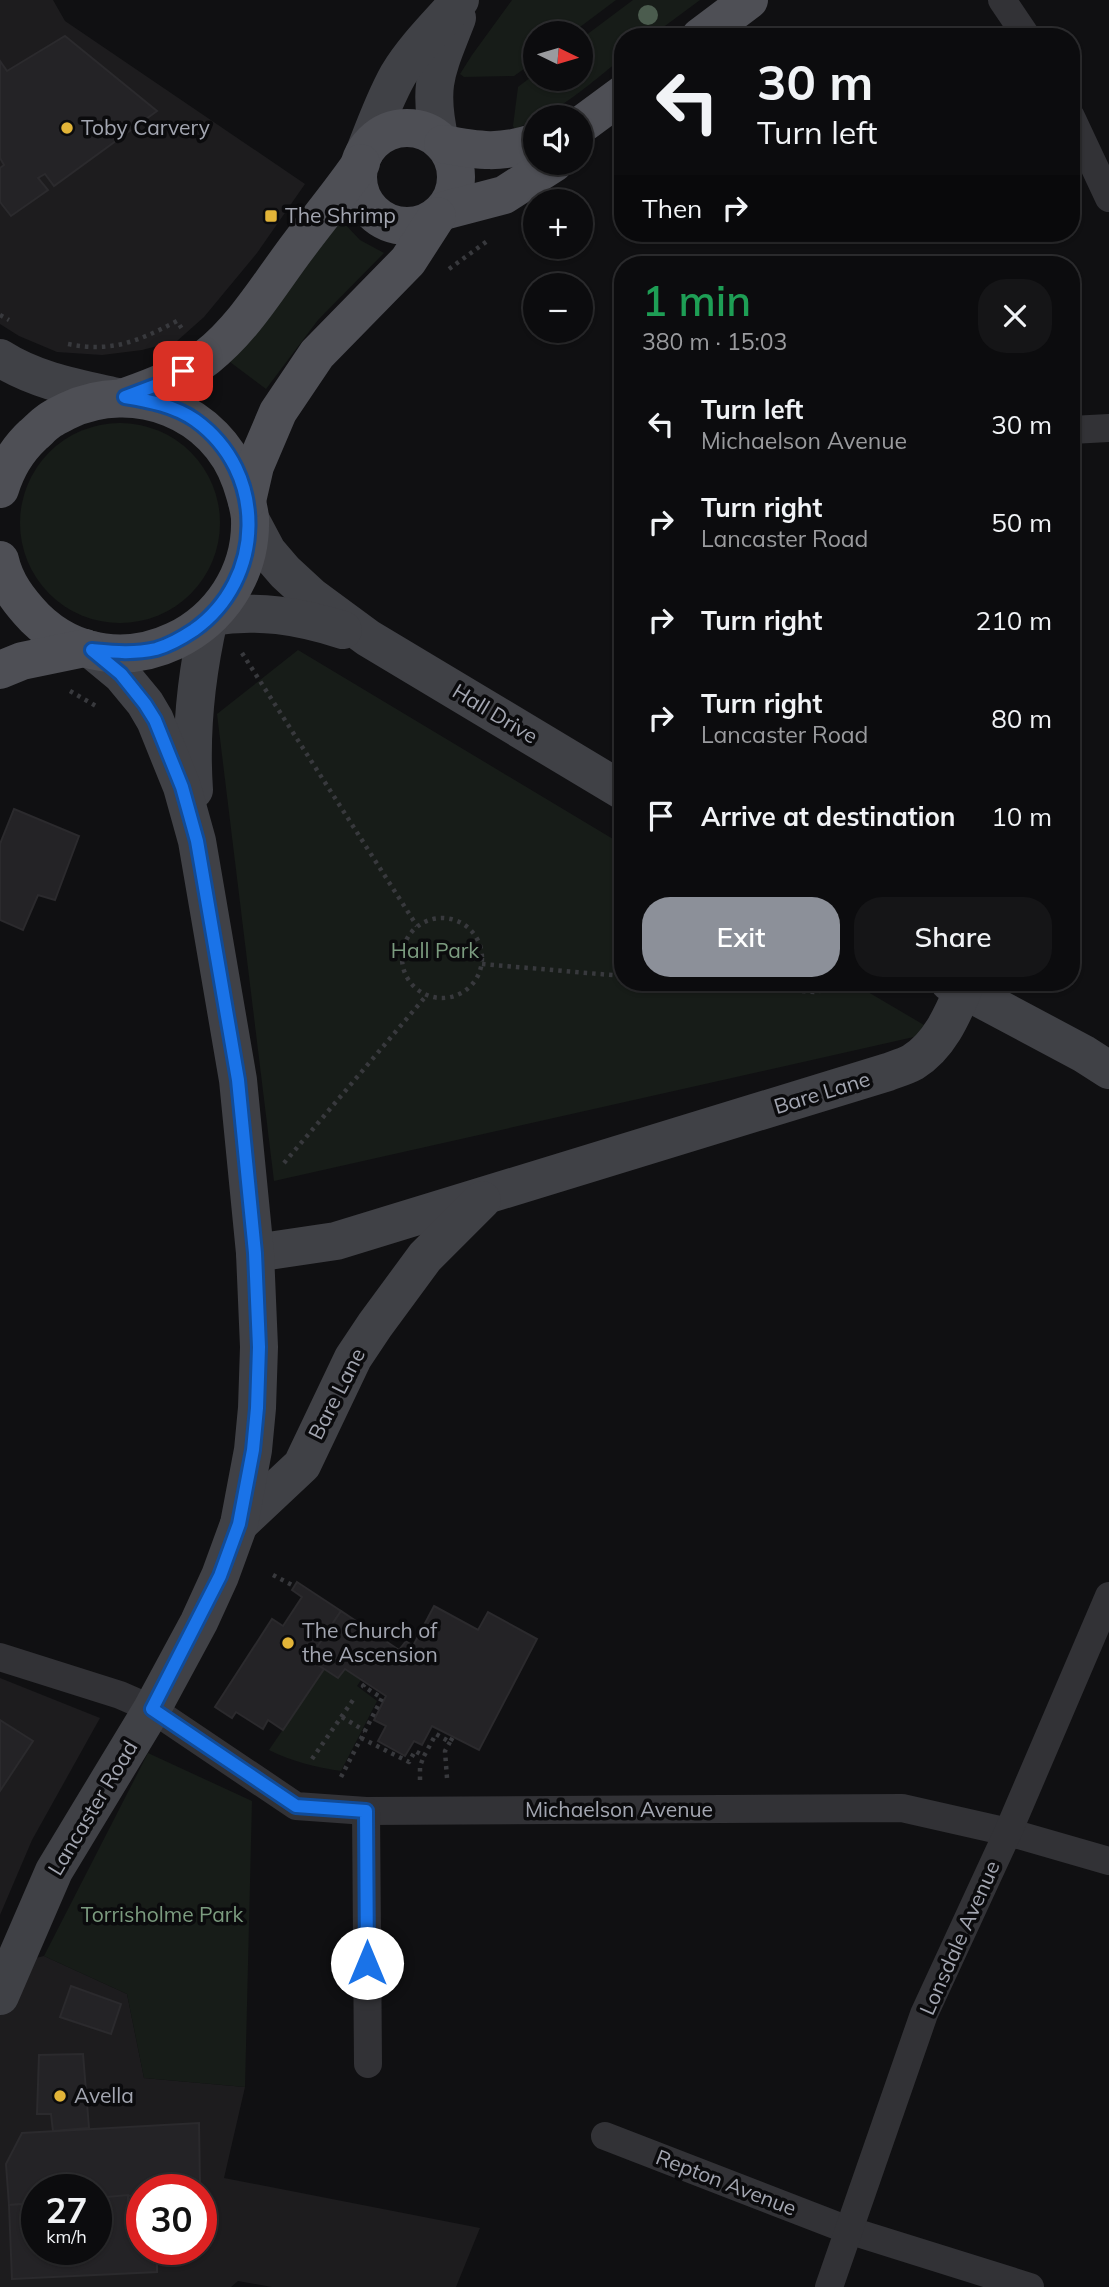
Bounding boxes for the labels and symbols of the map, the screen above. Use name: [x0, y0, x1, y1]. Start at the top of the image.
north arrow: [523, 21, 593, 91]
place label: Toby Carvery: [81, 114, 210, 140]
marker: Toby Carvery: [59, 120, 75, 136]
place label: The Shrimp: [285, 202, 396, 228]
marker: The Shrimp: [263, 208, 279, 224]
pin: [153, 341, 213, 401]
street label: Hall Drive: [448, 678, 543, 749]
park label: Hall Park: [391, 937, 479, 963]
street label: Bare Lane: [771, 1065, 873, 1119]
street label: Bare Lane: [302, 1344, 370, 1444]
place label: The Church of the Ascension: [302, 1617, 438, 1667]
marker: The Church of the Ascension: [280, 1635, 296, 1651]
street label: Lancaster Road: [42, 1735, 143, 1880]
street label: Michaelson Avenue: [525, 1796, 713, 1822]
street label: Lonsdale Avenue: [913, 1856, 1005, 2019]
park label: Torrisholme Park: [81, 1901, 243, 1927]
position arrow: [330, 1926, 404, 2000]
place label: Avella: [74, 2082, 134, 2108]
marker: Avella: [52, 2088, 68, 2104]
street label: Repton Avenue: [652, 2143, 800, 2221]
speed limit sign: 30: [126, 2174, 217, 2265]

